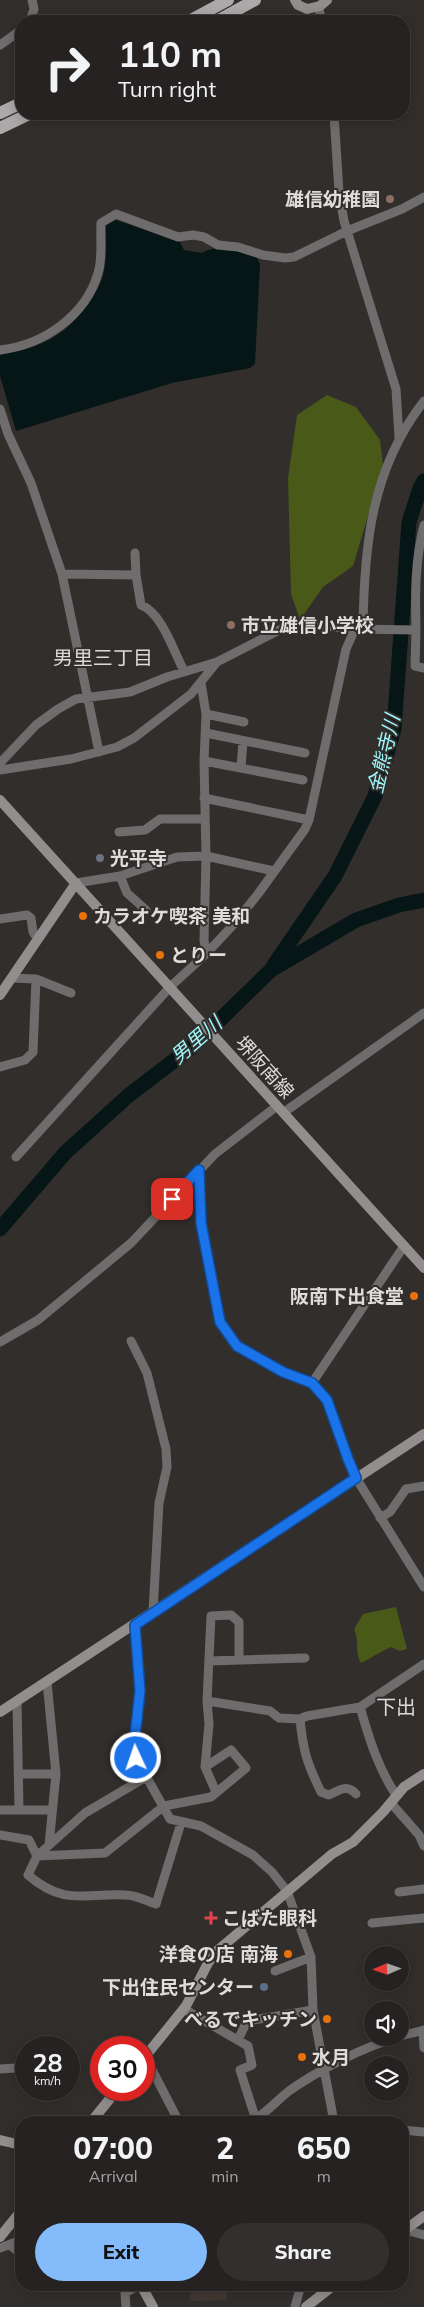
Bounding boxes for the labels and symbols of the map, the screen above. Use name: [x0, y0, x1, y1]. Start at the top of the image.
place label: 雄信幼稚園: [285, 187, 380, 211]
marker: 雄信幼稚園: [384, 193, 396, 205]
place label: 市立雄信小学校: [241, 613, 374, 637]
marker: 市立雄信小学校: [225, 619, 237, 631]
district label: 男里三丁目: [53, 645, 153, 670]
water label: 金熊寺川: [362, 710, 405, 796]
place label: 光平寺: [110, 846, 167, 870]
marker: 光平寺: [94, 852, 106, 864]
place label: カラオケ喫茶 美和: [93, 904, 250, 928]
marker: カラオケ喫茶 美和: [77, 910, 89, 922]
place label: とりー: [170, 943, 227, 967]
marker: とりー: [154, 949, 166, 961]
water label: 男里川: [165, 1009, 228, 1069]
street label: 堺阪南線: [231, 1031, 299, 1103]
pin: [151, 1178, 193, 1220]
place label: 阪南下出食堂: [290, 1284, 404, 1308]
marker: 阪南下出食堂: [408, 1290, 420, 1302]
district label: 下出: [376, 1694, 416, 1719]
position arrow: [109, 1731, 161, 1783]
place label: こばた眼科: [222, 1906, 317, 1930]
marker: こばた眼科: [204, 1911, 218, 1925]
place label: 洋食の店 南海: [159, 1942, 278, 1966]
north arrow: [364, 1946, 409, 1991]
marker: 洋食の店 南海: [282, 1948, 294, 1960]
place label: 下出住民センター: [102, 1975, 254, 1999]
marker: 下出住民センター: [258, 1981, 270, 1993]
place label: べるでキッチン: [184, 2007, 317, 2031]
marker: べるでキッチン: [321, 2013, 333, 2025]
speed limit sign: 30: [90, 2036, 155, 2101]
place label: 水月: [312, 2045, 350, 2069]
marker: 水月: [296, 2051, 308, 2063]

